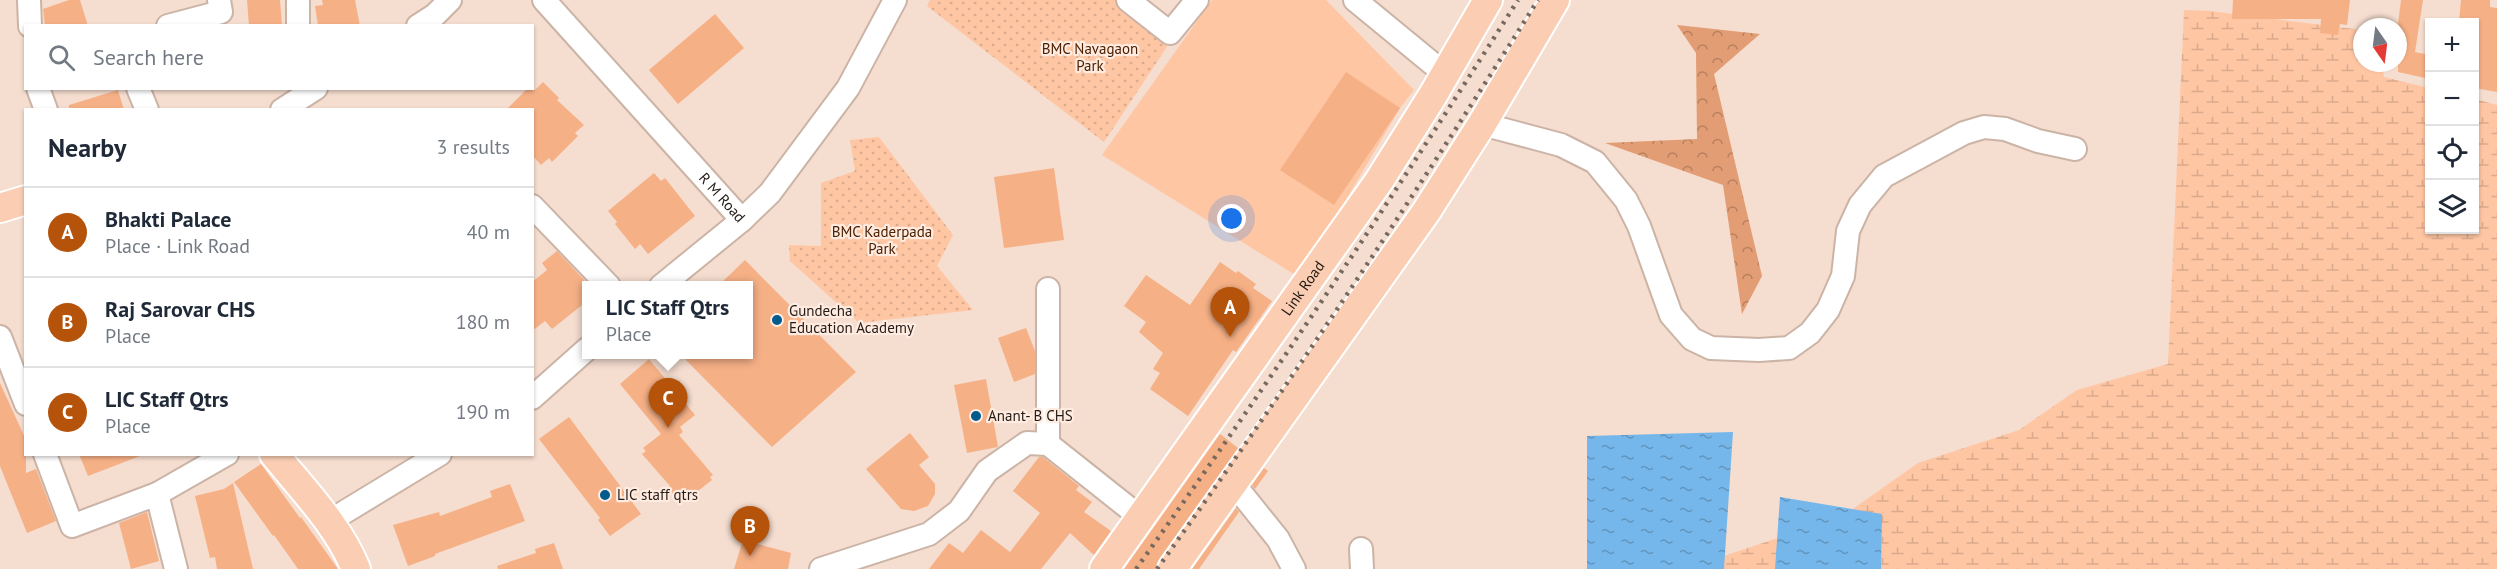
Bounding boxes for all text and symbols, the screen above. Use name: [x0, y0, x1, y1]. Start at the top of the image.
north arrow: [2353, 18, 2407, 72]
map controls: [2425, 18, 2479, 234]
button: +: [2425, 18, 2479, 72]
search box: [24, 24, 534, 90]
park label: BMC Navagaon Park: [1042, 39, 1138, 75]
icon: search: [45, 41, 78, 74]
text: Search here: [93, 43, 204, 71]
button: −: [2425, 72, 2479, 126]
button: locate: [2425, 126, 2479, 180]
text: Nearby: [48, 131, 126, 164]
text: 3 results: [437, 134, 510, 160]
street label: R M Road: [695, 168, 750, 226]
button: layers: [2425, 180, 2479, 234]
your location: [1217, 204, 1246, 233]
text: Bhakti Palace: [105, 205, 231, 233]
text: A: [61, 219, 74, 245]
text: 40 m: [467, 219, 510, 245]
park label: BMC Kaderpada Park: [832, 222, 932, 258]
text: Place · Link Road: [105, 233, 250, 259]
street label: Link Road: [1277, 257, 1328, 319]
popup: [582, 281, 753, 359]
pin: A: [1210, 288, 1250, 337]
text: LIC Staff Qtrs: [606, 293, 729, 321]
text: Raj Sarovar CHS: [105, 295, 255, 323]
place label: Gundecha Education Academy: [789, 301, 914, 337]
text: B: [62, 309, 73, 335]
text: 180 m: [456, 309, 510, 335]
marker: Gundecha Education Academy: [770, 313, 784, 327]
text: Place: [606, 321, 651, 347]
text: Place: [105, 323, 151, 349]
pin: C: [648, 378, 688, 428]
text: LIC Staff Qtrs: [105, 385, 229, 413]
text: C: [62, 399, 73, 425]
text: 190 m: [456, 399, 510, 425]
place label: Anant- B CHS: [988, 406, 1073, 425]
marker: Anant- B CHS: [969, 409, 983, 423]
text: Place: [105, 413, 151, 439]
place label: LIC staff qtrs: [617, 485, 698, 504]
marker: LIC staff qtrs: [598, 488, 612, 502]
pin: B: [730, 506, 770, 556]

